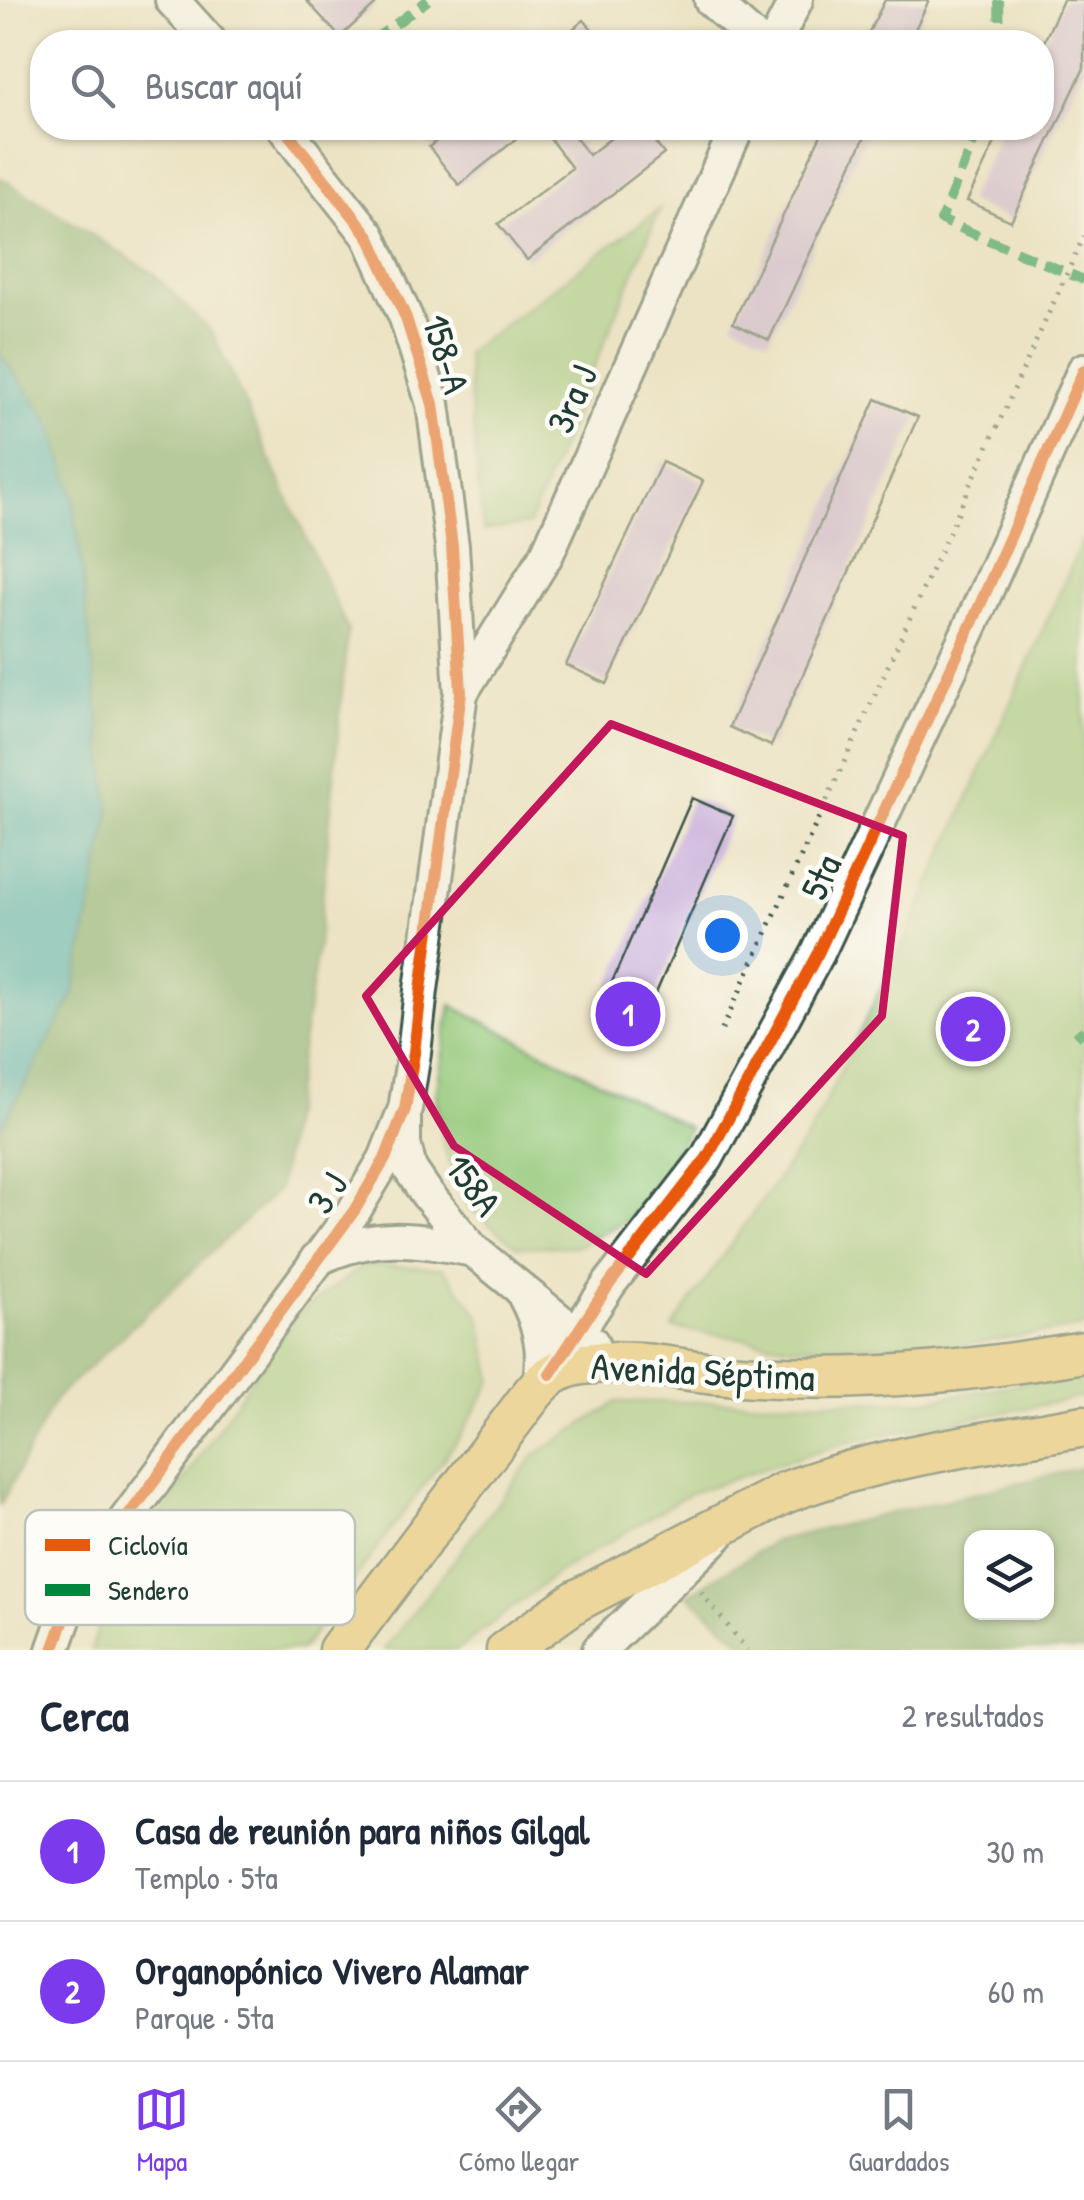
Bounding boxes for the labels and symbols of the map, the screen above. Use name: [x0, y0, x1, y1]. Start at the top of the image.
street label: 158-A: [410, 308, 484, 400]
street label: 3ra J: [533, 356, 609, 441]
street label: 5ta: [787, 846, 853, 908]
your location: [697, 910, 748, 961]
pin: 1: [596, 976, 660, 1052]
pin: 2: [940, 992, 1006, 1066]
street label: 158A: [434, 1143, 514, 1226]
street label: 3 J: [293, 1161, 359, 1223]
street label: Avenida Séptima: [590, 1339, 816, 1403]
legend: [25, 1510, 355, 1625]
text: Ciclovía: [108, 1526, 188, 1564]
text: Sendero: [108, 1571, 189, 1609]

